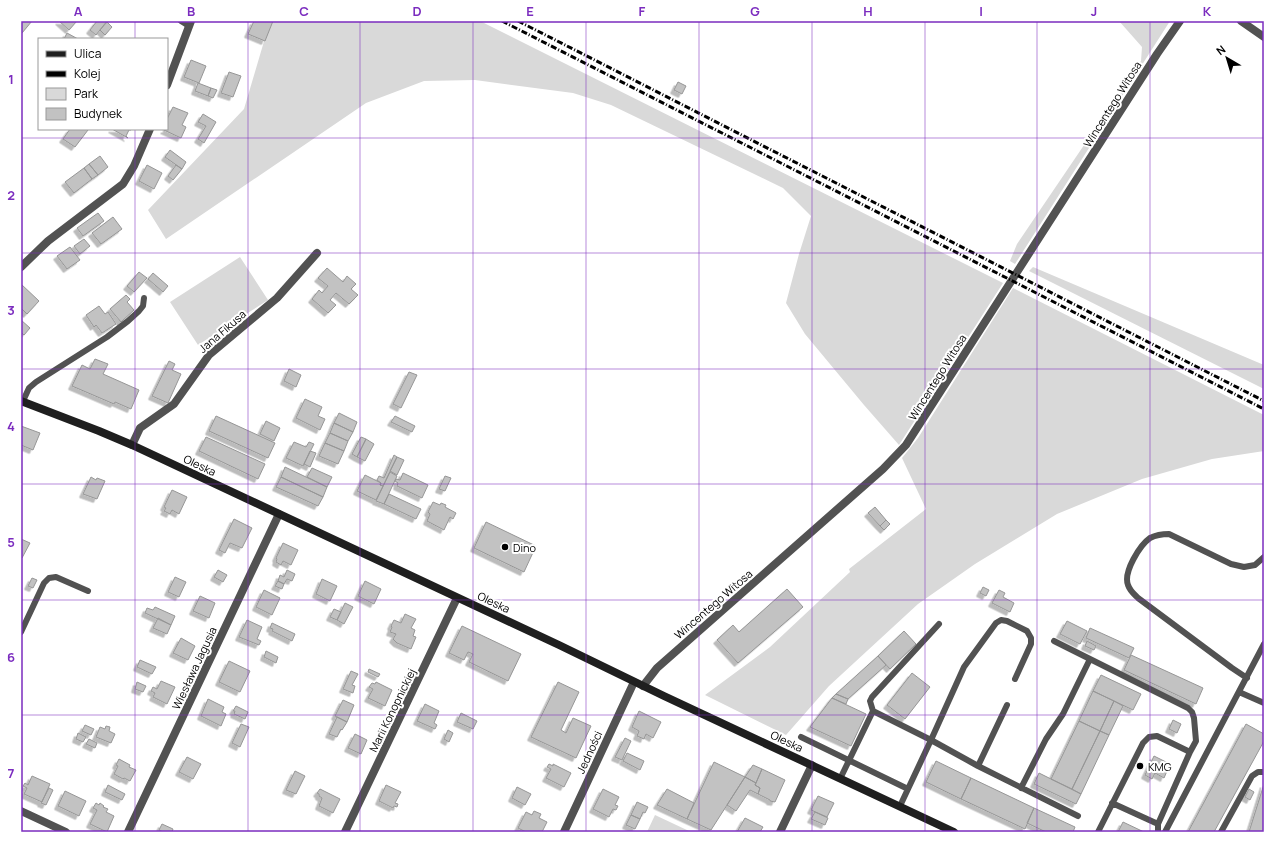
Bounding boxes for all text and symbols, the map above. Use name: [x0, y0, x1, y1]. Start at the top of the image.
text: A: [74, 2, 83, 20]
text: B: [187, 2, 195, 20]
text: C: [299, 2, 309, 20]
text: D: [412, 2, 422, 20]
text: E: [526, 2, 534, 20]
text: F: [639, 2, 646, 20]
text: G: [750, 2, 760, 20]
text: H: [863, 2, 873, 20]
text: I: [979, 2, 983, 20]
text: J: [1091, 2, 1097, 20]
text: K: [1203, 2, 1212, 20]
legend: [38, 38, 168, 130]
north arrow: [1207, 38, 1247, 78]
text: N: [1213, 41, 1228, 58]
text: Ulica: [74, 45, 101, 62]
street label: Wincentego Witosa: [1079, 58, 1145, 150]
text: Kolej: [74, 65, 101, 82]
text: 1: [8, 70, 14, 88]
text: Park: [74, 85, 99, 102]
text: Budynek: [74, 105, 123, 122]
text: 2: [7, 186, 15, 204]
text: 3: [7, 301, 15, 319]
street label: Jana Fikusa: [195, 306, 249, 356]
street label: Wincentego Witosa: [904, 331, 970, 423]
text: 4: [7, 417, 15, 435]
street label: Oleska: [181, 451, 219, 479]
text: 5: [7, 533, 15, 551]
place label: Dino: [513, 540, 536, 555]
marker: Dino: [500, 542, 510, 552]
street label: Wincentego Witosa: [671, 566, 755, 642]
street label: Oleska: [475, 588, 513, 616]
street label: Wiesława Jagusia: [168, 624, 220, 712]
text: 6: [7, 648, 15, 666]
street label: Marii Konopnickiej: [365, 666, 419, 754]
street label: Oleska: [768, 727, 806, 755]
street label: Jedności: [573, 728, 605, 776]
place label: KMG: [1148, 759, 1172, 774]
marker: KMG: [1135, 761, 1145, 771]
text: 7: [8, 764, 15, 782]

